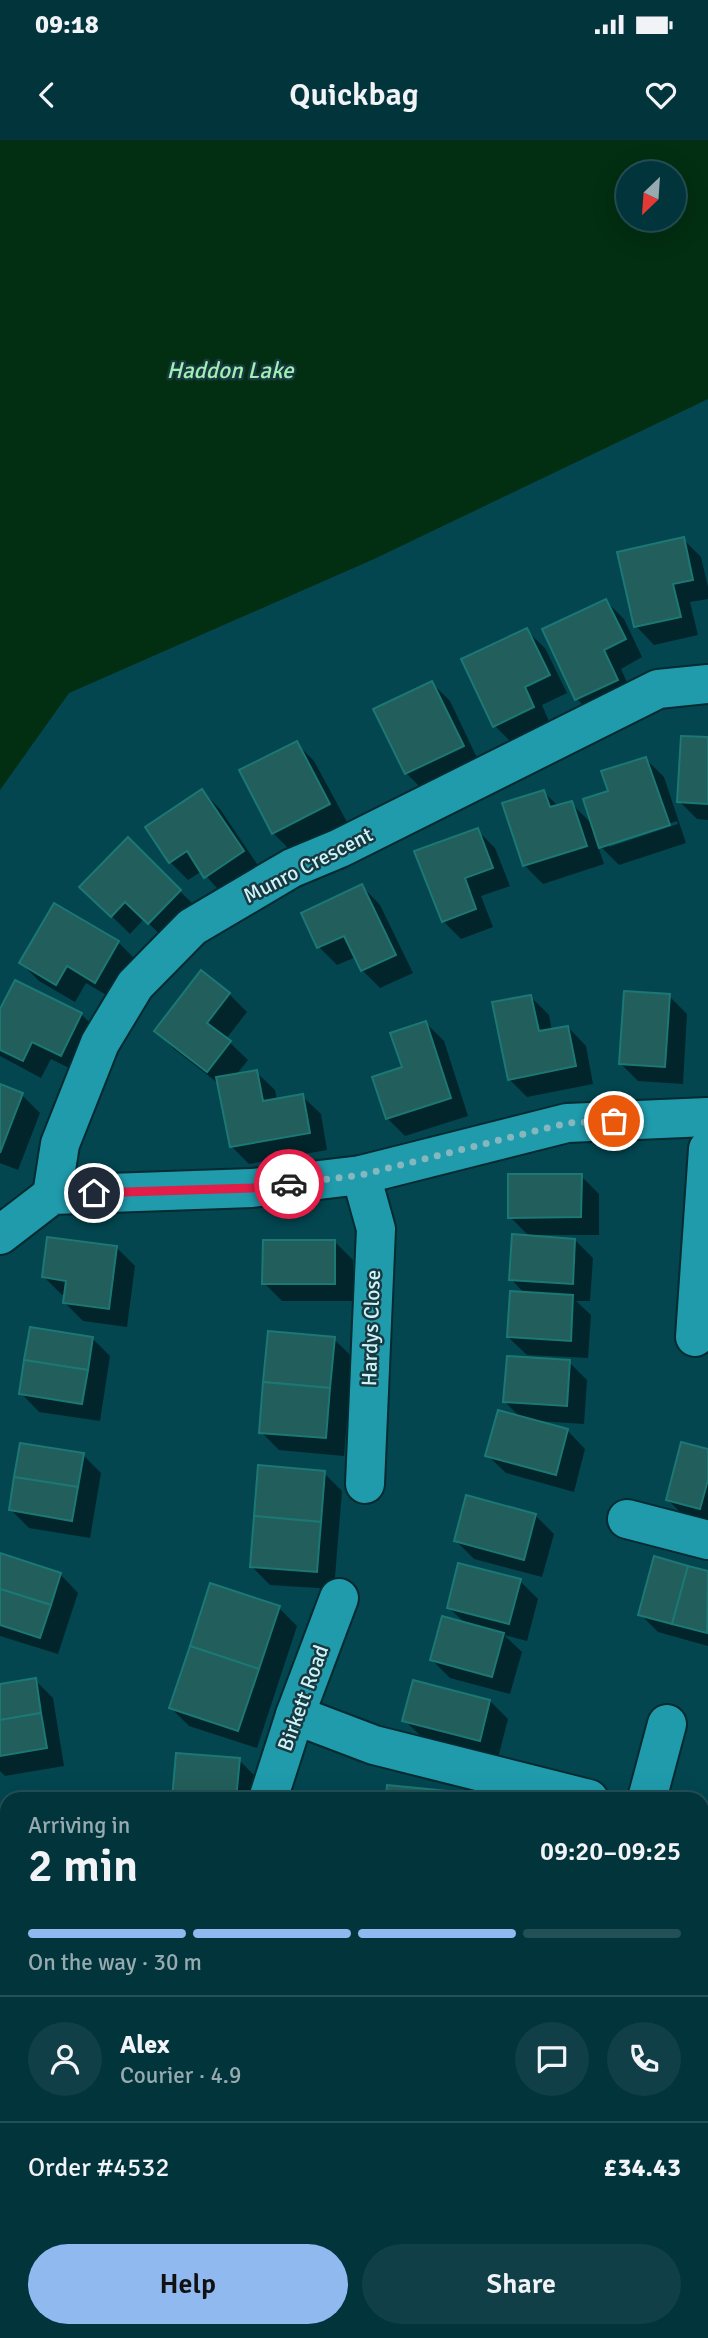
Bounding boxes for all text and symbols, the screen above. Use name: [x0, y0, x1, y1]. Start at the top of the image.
text: 09:18: [35, 9, 99, 41]
text: Quickbag: [289, 75, 419, 114]
icon: back: [28, 76, 66, 114]
icon: heart: [642, 76, 680, 114]
north arrow: [616, 161, 686, 231]
map controls: [616, 161, 686, 231]
water label: Haddon Lake: [166, 356, 295, 385]
street label: Munro Crescent: [239, 821, 377, 909]
pin: [584, 1091, 644, 1151]
icon: bag: [595, 1102, 633, 1140]
courier: [254, 1149, 324, 1219]
pin: [64, 1163, 124, 1223]
icon: car: [270, 1165, 308, 1203]
icon: home: [75, 1174, 113, 1212]
street label: Hardys Close: [356, 1269, 386, 1387]
street label: Birkett Road: [272, 1641, 334, 1755]
text: Arriving in: [28, 1811, 130, 1840]
text: 09:20–09:25: [540, 1836, 681, 1868]
text: 2 min: [28, 1838, 138, 1894]
text: On the way · 30 m: [28, 1948, 202, 1977]
button: person: [28, 2022, 102, 2096]
button: chat: [515, 2022, 589, 2096]
button: phone: [607, 2022, 681, 2096]
text: Alex: [120, 2029, 170, 2061]
text: Courier · 4.9: [120, 2061, 241, 2090]
text: Order #4532: [28, 2152, 169, 2184]
text: £34.43: [603, 2152, 681, 2184]
button: Help: [28, 2244, 348, 2324]
button: Share: [362, 2244, 681, 2324]

